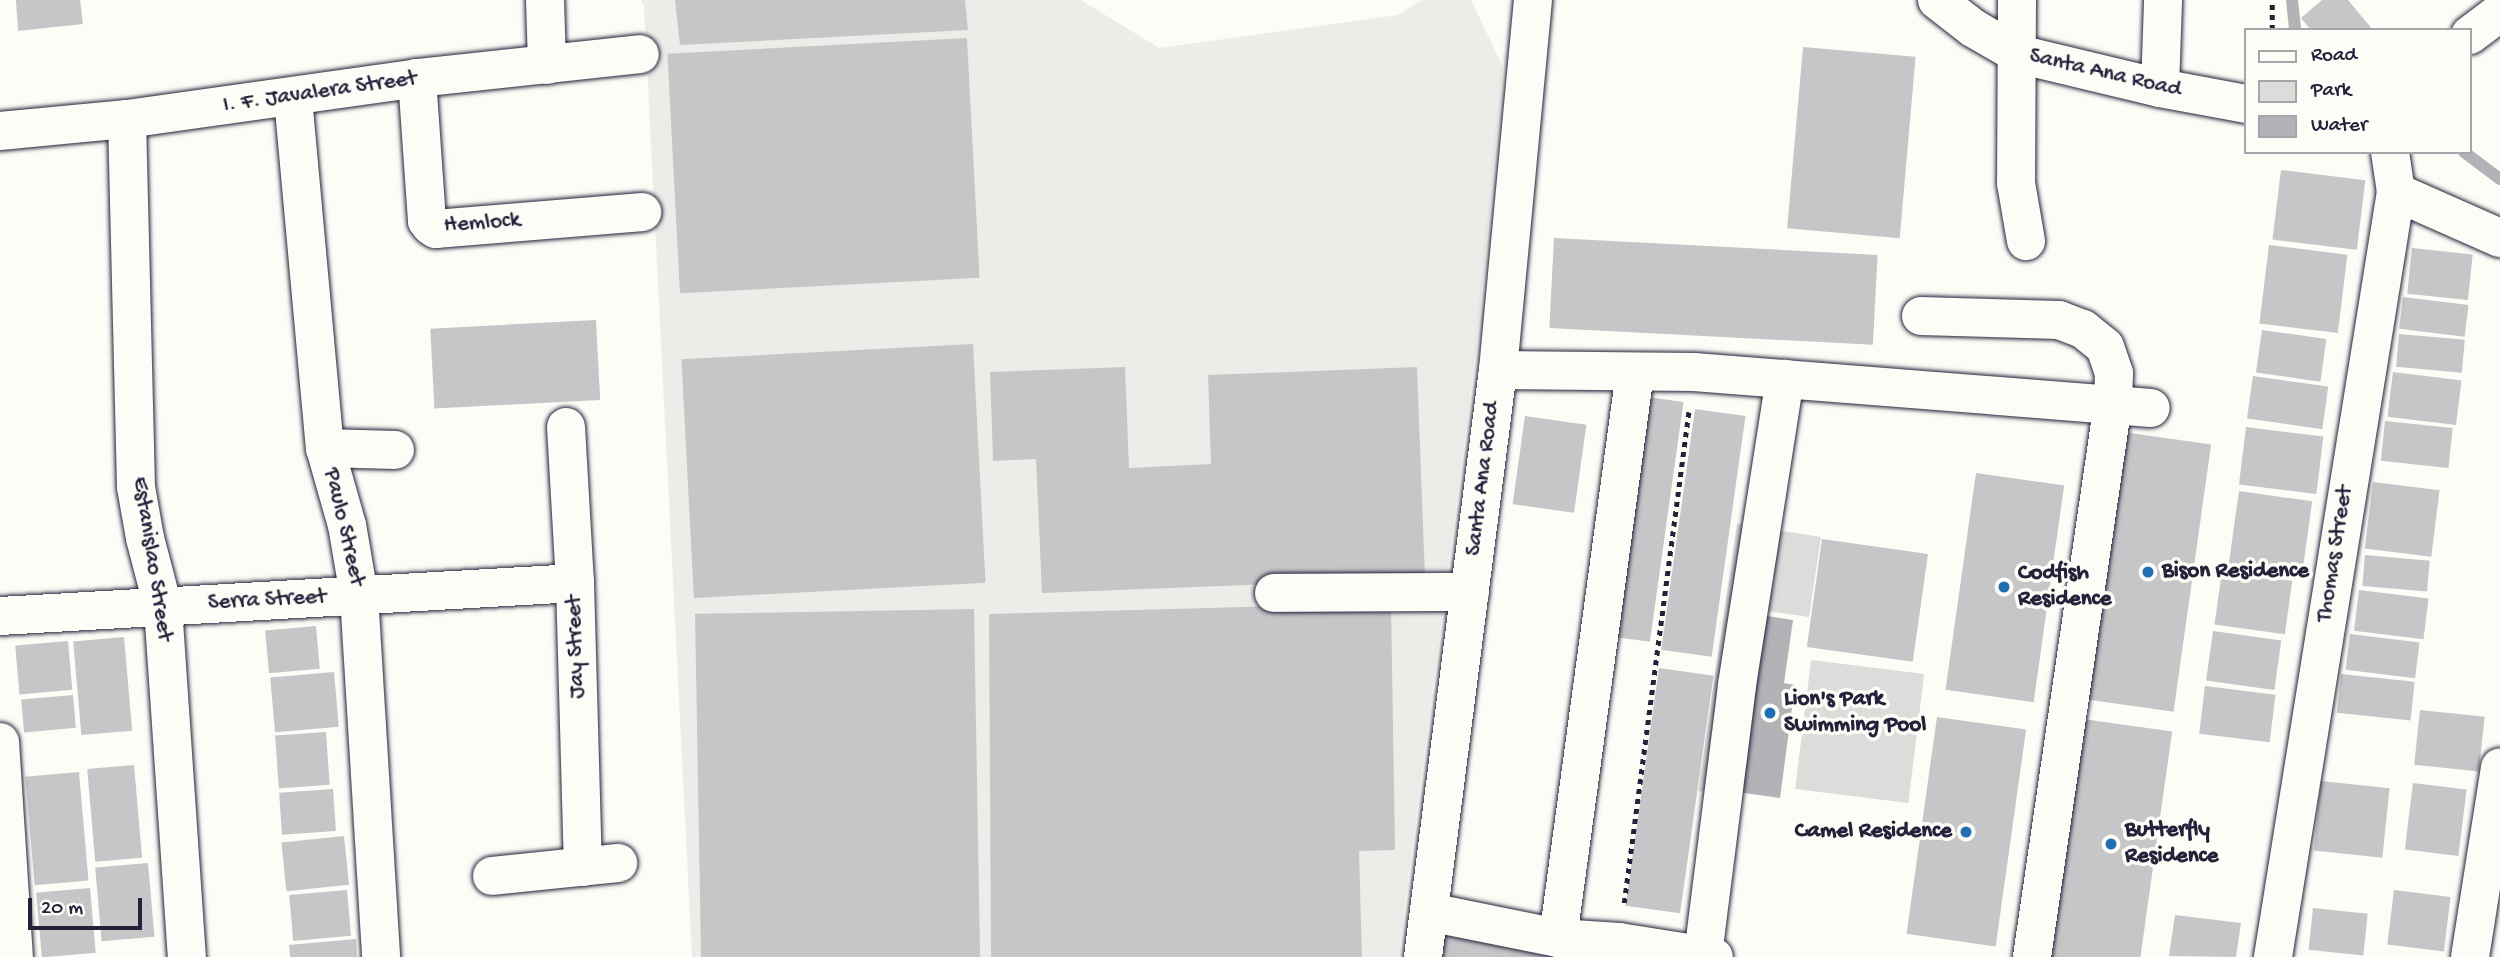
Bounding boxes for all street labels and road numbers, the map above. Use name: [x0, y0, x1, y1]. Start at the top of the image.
street label: Santa Ana Road: [2026, 43, 2184, 105]
street label: I. F. Javalera Street: [221, 66, 419, 120]
street label: Hemlock: [443, 208, 521, 240]
street label: Santa Ana Road: [1461, 400, 1507, 558]
street label: Paulo Street: [316, 465, 370, 589]
street label: Estanislao Street: [124, 475, 178, 643]
street label: Thomas Street: [2312, 484, 2360, 624]
street label: Serra Street: [207, 584, 327, 618]
street label: Jay Street: [561, 595, 593, 699]

